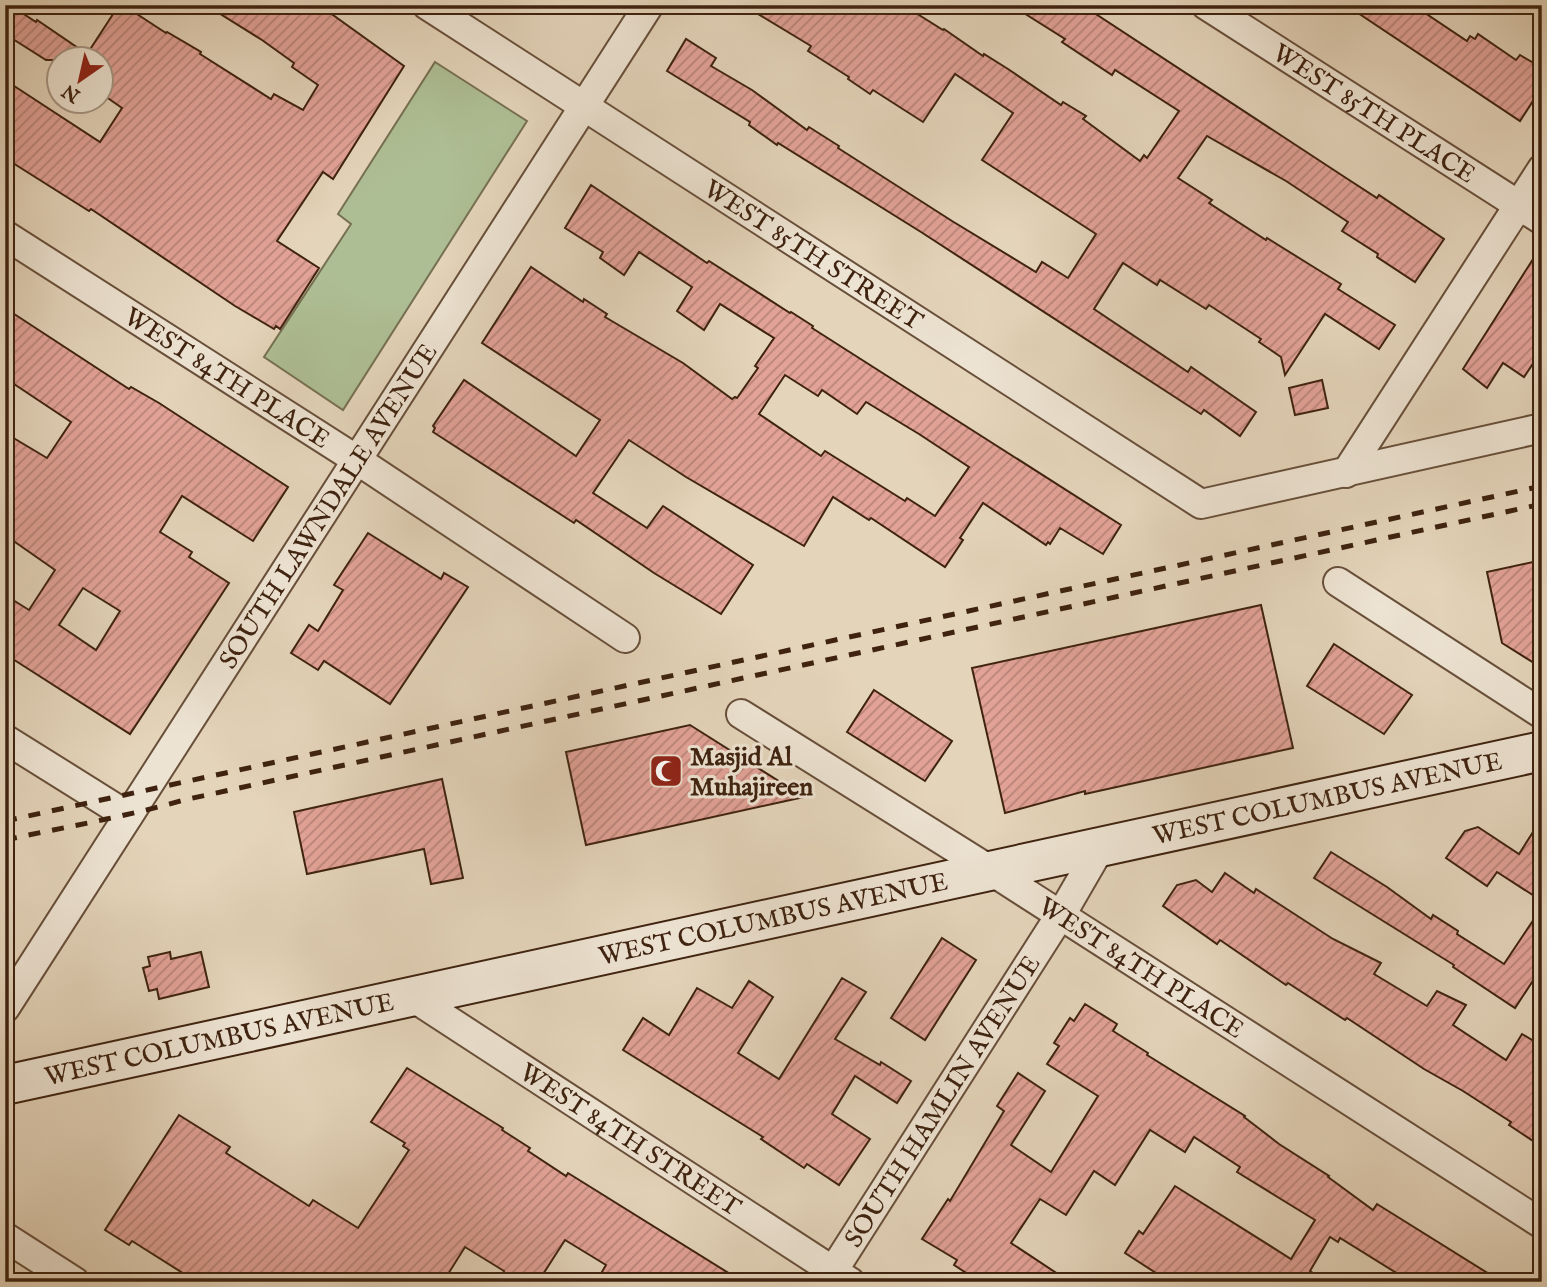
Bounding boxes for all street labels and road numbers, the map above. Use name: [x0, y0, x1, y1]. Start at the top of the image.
street label: WEST 85TH PLACE: [1266, 37, 1481, 191]
street label: WEST 85TH STREET: [697, 173, 929, 338]
street label: WEST 84TH PLACE: [117, 300, 336, 456]
street label: SOUTH LAWNDALE AVENUE: [212, 338, 445, 675]
street label: WEST COLUMBUS AVENUE: [1150, 745, 1505, 853]
street label: WEST COLUMBUS AVENUE: [596, 866, 951, 974]
street label: WEST 84TH PLACE: [1032, 890, 1250, 1047]
street label: SOUTH HAMLIN AVENUE: [838, 949, 1048, 1254]
street label: WEST COLUMBUS AVENUE: [42, 986, 397, 1094]
street label: WEST 84TH STREET: [513, 1056, 747, 1224]

